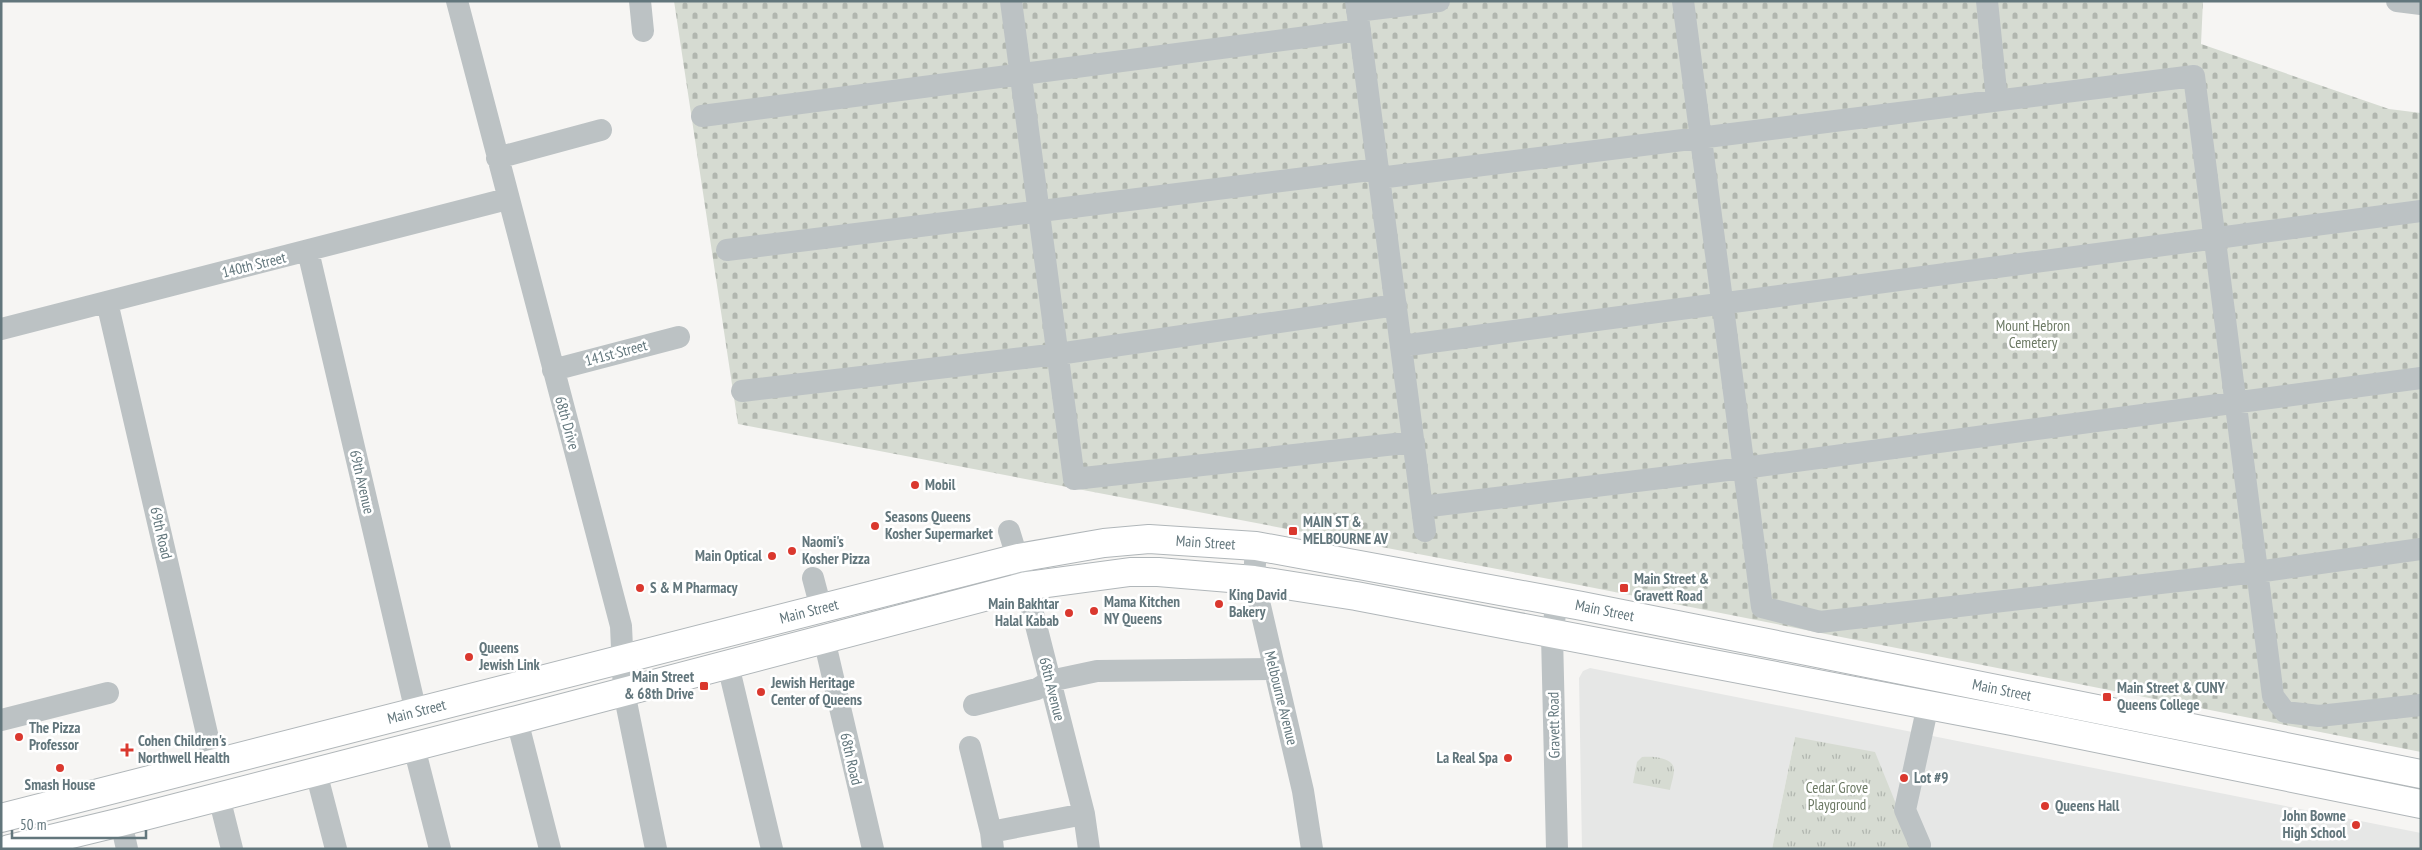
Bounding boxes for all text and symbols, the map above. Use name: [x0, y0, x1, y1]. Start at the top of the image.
street label: 140th Street: [220, 247, 288, 282]
park label: Mount Hebron Cemetery: [1996, 316, 2070, 352]
street label: 141st Street: [583, 335, 649, 370]
street label: 68th Drive: [551, 394, 584, 452]
street label: 69th Avenue: [346, 448, 379, 516]
place label: Mobil: [925, 475, 956, 494]
marker: Mobil: [909, 479, 921, 491]
street label: 69th Road: [146, 505, 177, 561]
place label: Seasons Queens Kosher Supermarket: [885, 507, 994, 543]
place label: MAIN ST & MELBOURNE AV: [1303, 512, 1388, 548]
marker: Seasons Queens Kosher Supermarket: [869, 520, 881, 532]
marker: MAIN ST & MELBOURNE AV: [1287, 525, 1299, 537]
street label: Main Street: [1175, 531, 1236, 554]
place label: Naomi's Kosher Pizza: [802, 532, 870, 568]
marker: Naomi's Kosher Pizza: [786, 545, 798, 557]
place label: Main Optical: [695, 546, 762, 565]
marker: Main Optical: [766, 550, 778, 562]
place label: Main Street & Gravett Road: [1634, 569, 1709, 605]
place label: S & M Pharmacy: [650, 578, 738, 597]
marker: S & M Pharmacy: [634, 582, 646, 594]
marker: Main Street & Gravett Road: [1618, 582, 1630, 594]
place label: King David Bakery: [1229, 585, 1287, 621]
place label: Mama Kitchen NY Queens: [1104, 592, 1180, 628]
street label: Main Street: [778, 594, 840, 628]
place label: Main Bakhtar Halal Kabab: [988, 594, 1060, 630]
street label: Main Street: [1574, 595, 1636, 625]
marker: King David Bakery: [1213, 598, 1225, 610]
marker: Mama Kitchen NY Queens: [1088, 605, 1100, 617]
marker: Main Bakhtar Halal Kabab: [1063, 607, 1075, 619]
place label: Queens Jewish Link: [478, 638, 541, 674]
street label: Melbourne Avenue: [1261, 649, 1302, 747]
marker: Queens Jewish Link: [463, 651, 475, 663]
street label: 68th Avenue: [1035, 655, 1070, 723]
place label: Main Street & 68th Drive: [624, 667, 695, 703]
place label: Jewish Heritage Center of Queens: [770, 673, 862, 709]
street label: Main Street: [1971, 674, 2033, 705]
place label: Main Street & CUNY Queens College: [2117, 678, 2226, 714]
marker: Main Street & 68th Drive: [698, 680, 710, 692]
marker: Jewish Heritage Center of Queens: [755, 686, 767, 698]
marker: Main Street & CUNY Queens College: [2101, 691, 2113, 703]
street label: Gravett Road: [1543, 692, 1564, 758]
street label: Main Street: [385, 695, 448, 728]
place label: The Pizza Professor: [29, 718, 81, 754]
marker: The Pizza Professor: [13, 731, 25, 743]
place label: Cohen Children's Northwell Health: [138, 731, 230, 767]
street label: 68th Road: [836, 731, 867, 787]
marker: Cohen Children's Northwell Health: [120, 743, 134, 757]
place label: La Real Spa: [1437, 748, 1498, 767]
marker: La Real Spa: [1502, 752, 1514, 764]
marker: Smash House: [54, 762, 66, 774]
place label: Lot #9: [1914, 768, 1948, 787]
marker: Lot #9: [1898, 772, 1910, 784]
place label: Smash House: [25, 775, 95, 794]
park label: Cedar Grove Playground: [1806, 778, 1868, 814]
place label: Queens Hall: [2055, 796, 2120, 815]
marker: Queens Hall: [2039, 800, 2051, 812]
place label: John Bowne High School: [2281, 806, 2346, 842]
scale bar: [12, 808, 146, 840]
text: 50 m: [20, 815, 46, 834]
marker: John Bowne High School: [2350, 819, 2362, 831]

